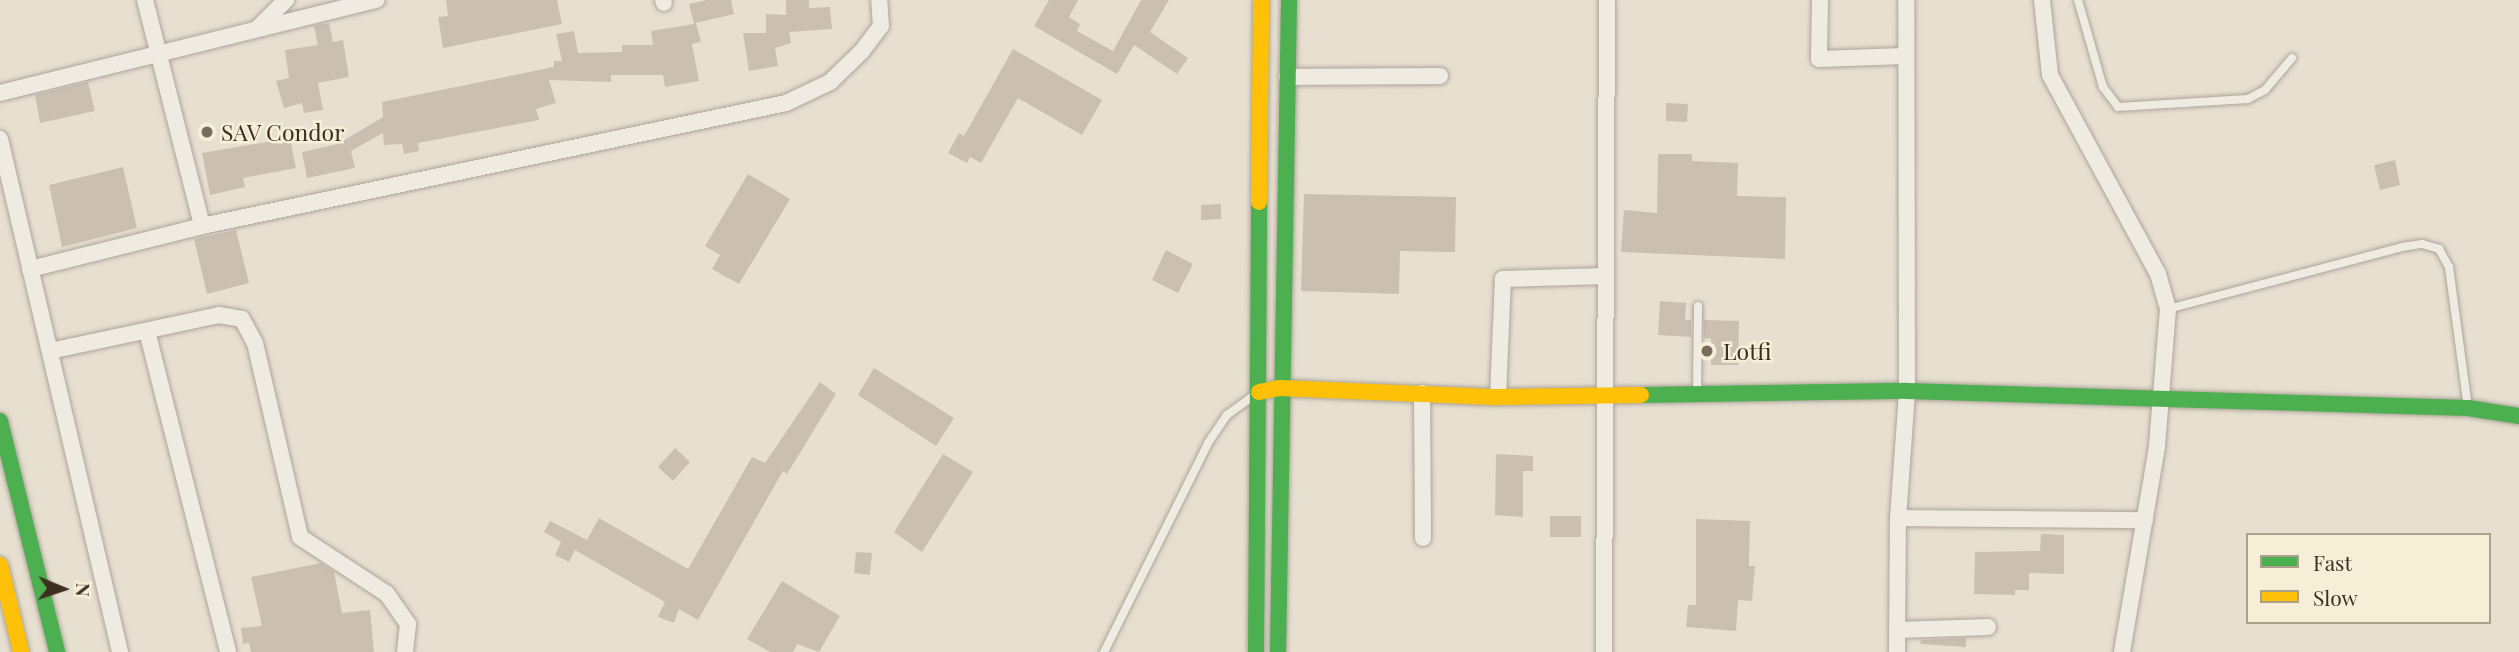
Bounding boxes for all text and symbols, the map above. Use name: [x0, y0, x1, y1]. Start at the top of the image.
place label: SAV Condor: [221, 118, 345, 146]
marker: SAV Condor: [199, 124, 215, 140]
place label: Lotfi: [1723, 337, 1772, 365]
marker: Lotfi: [1697, 341, 1717, 361]
legend: [2246, 533, 2491, 624]
text: Fast: [2313, 548, 2352, 576]
north arrow: [28, 554, 98, 624]
text: N: [71, 582, 97, 597]
text: Slow: [2313, 583, 2358, 611]

